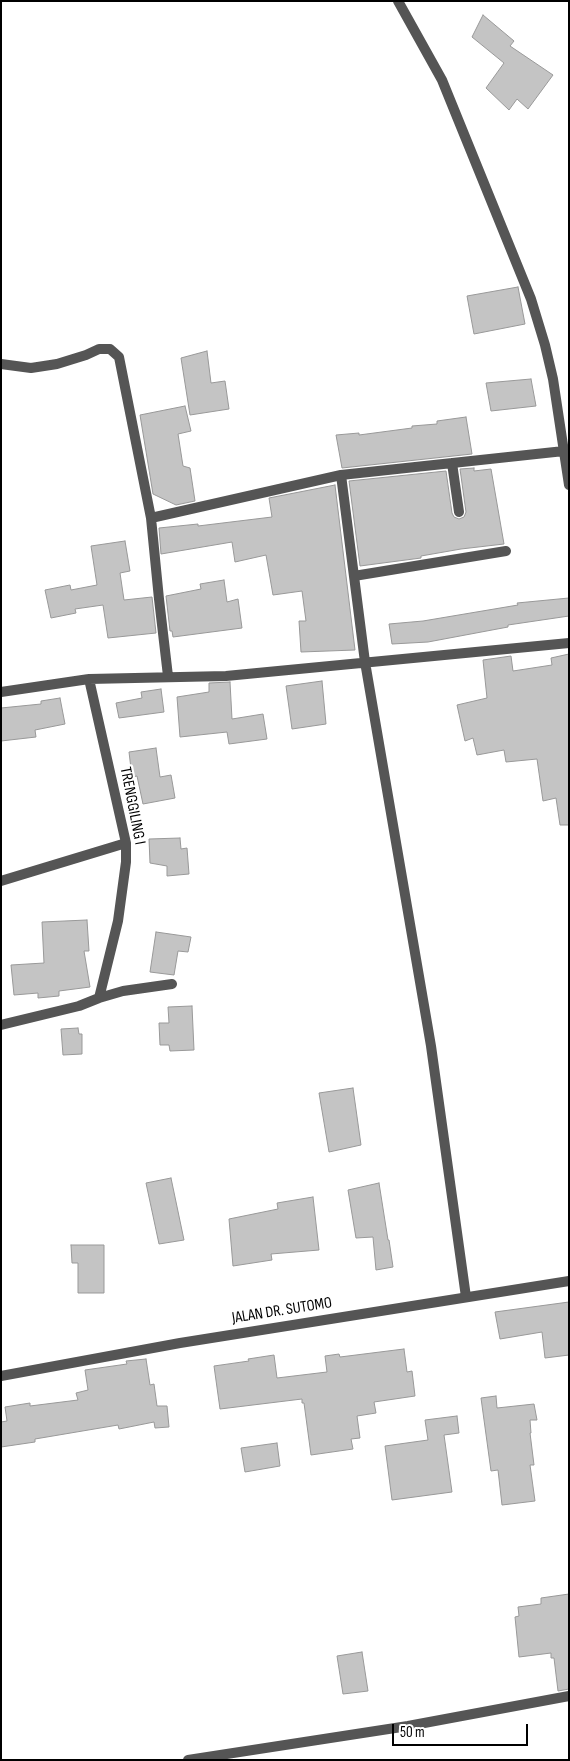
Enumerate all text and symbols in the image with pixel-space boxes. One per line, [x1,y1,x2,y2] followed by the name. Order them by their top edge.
[115,765,149,847] street label: TRENGGILING I
[231,1294,333,1328] street label: JALAN DR. SUTOMO
[395,1714,531,1746] scale bar
[400,1723,425,1742] text: 50 m

